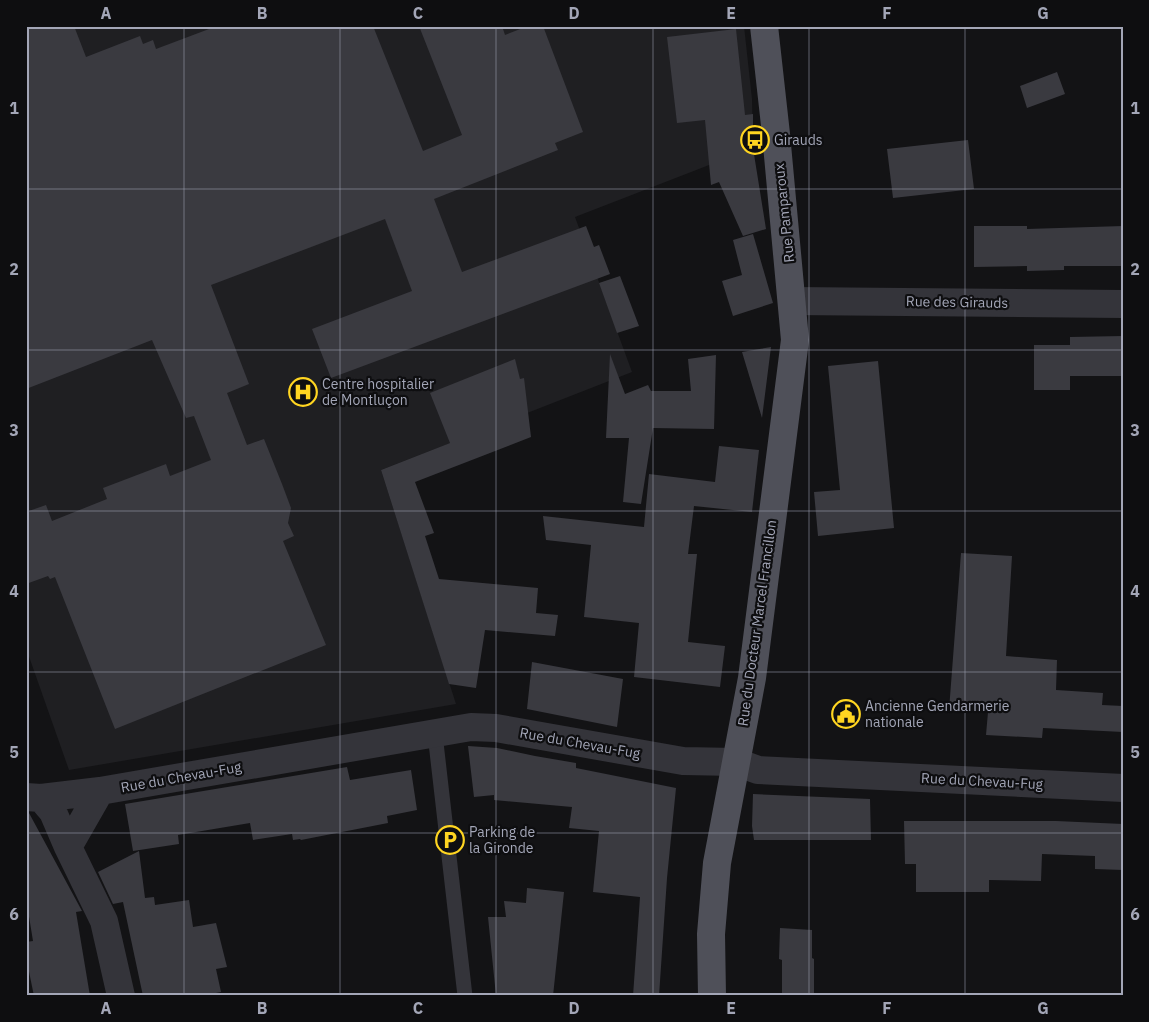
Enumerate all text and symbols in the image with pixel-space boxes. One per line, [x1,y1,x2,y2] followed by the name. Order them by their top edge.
[101,3,112,23] text: A
[257,3,268,23] text: B
[413,3,423,23] text: C
[568,3,580,23] text: D
[726,3,736,23] text: E
[882,3,892,23] text: F
[1037,3,1049,23] text: G
[9,98,19,118] text: 1
[1130,98,1140,118] text: 1
[740,125,770,155] bus stop icon: Girauds
[774,131,823,149] place label: Girauds
[770,163,798,263] street label: Rue Pamparoux
[9,259,19,279] text: 2
[1130,259,1140,279] text: 2
[906,292,1009,312] street label: Rue des Girauds
[322,375,434,409] place label: Centre hospitalier de Montluçon
[288,377,318,407] hospital icon: Centre hospitalier de Montluçon
[9,420,19,440] text: 3
[1130,420,1140,440] text: 3
[734,519,780,727] street label: Rue du Docteur Marcel Francillon
[9,581,19,601] text: 4
[1130,581,1140,601] text: 4
[865,697,1010,731] place label: Ancienne Gendarmerie nationale
[831,699,861,729] public building icon: Ancienne Gendarmerie nationale
[518,724,642,763] street label: Rue du Chevau-Fug
[9,742,19,762] text: 5
[1130,742,1140,762] text: 5
[119,757,243,796] street label: Rue du Chevau-Fug
[921,769,1044,793] street label: Rue du Chevau-Fug
[469,823,536,857] place label: Parking de la Gironde
[435,825,465,855] parking icon: Parking de la Gironde
[9,904,19,924] text: 6
[1130,904,1140,924] text: 6
[101,998,112,1018] text: A
[257,998,268,1018] text: B
[413,998,423,1018] text: C
[568,998,580,1018] text: D
[726,998,736,1018] text: E
[882,998,892,1018] text: F
[1037,998,1049,1018] text: G

